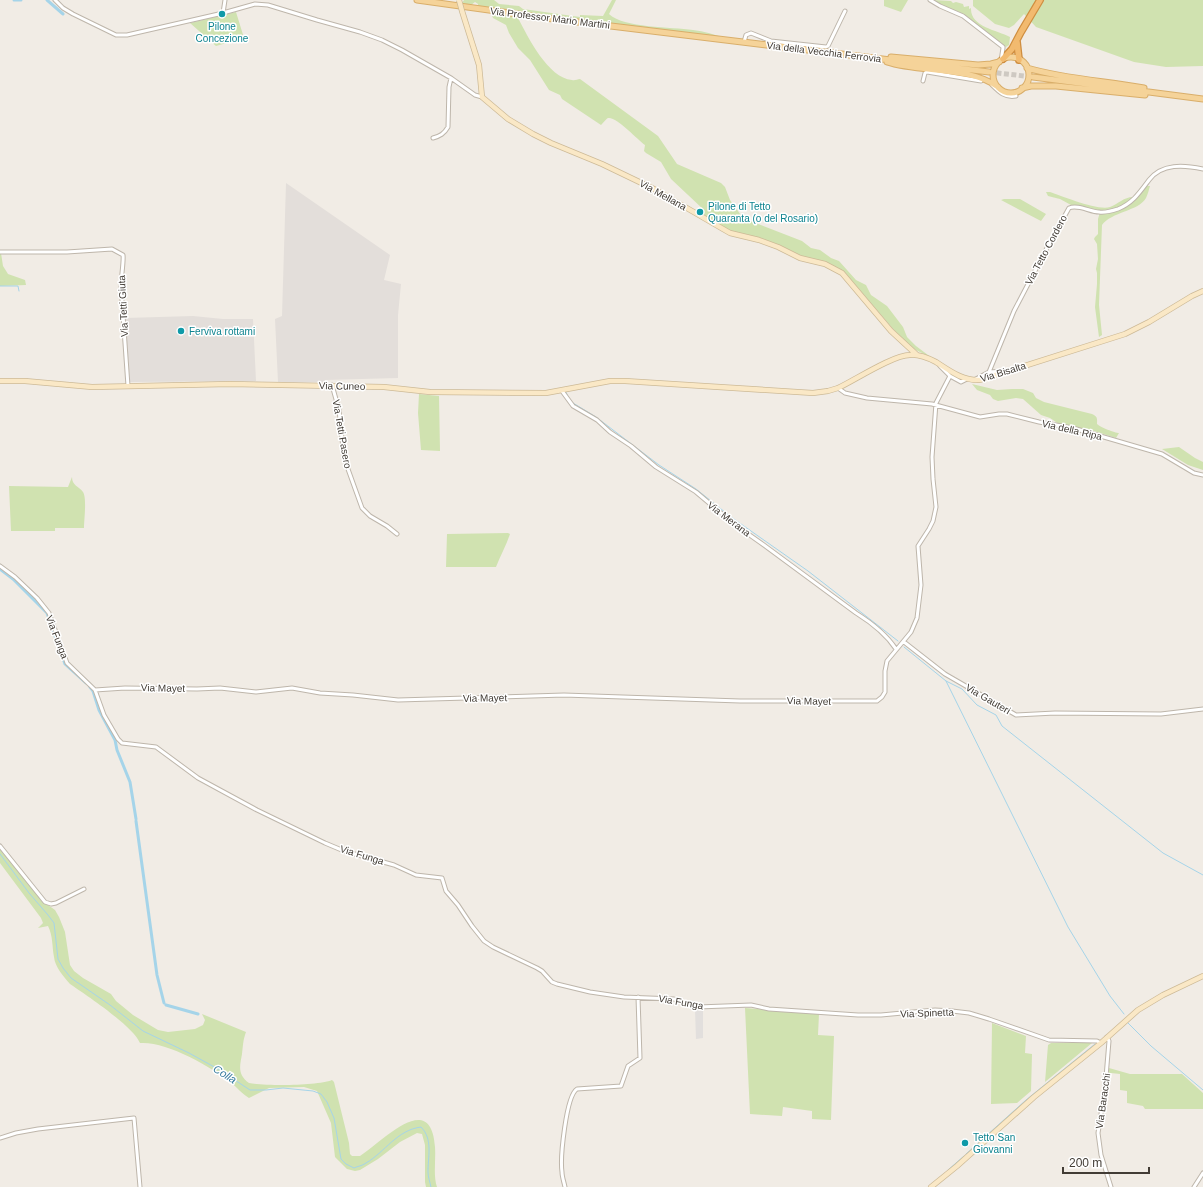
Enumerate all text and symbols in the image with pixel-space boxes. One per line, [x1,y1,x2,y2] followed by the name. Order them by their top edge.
[490,5,610,31] street label: Via Professor Mario Martini
[217,9,227,19] marker: Pilone Concezione
[196,21,249,44] place label: Pilone Concezione
[766,40,882,65] street label: Via della Vecchia Ferrovia
[638,178,689,213] street label: Via Mellana
[708,201,818,224] place label: Pilone di Tetto Quaranta (o del Rosario)
[695,207,705,217] marker: Pilone di Tetto Quaranta (o del Rosario)
[1023,213,1069,287] street label: Via Tetto Cordero
[116,274,130,337] street label: Via Tetti Giuta
[176,326,186,336] marker: Ferviva rottami
[189,326,255,337] place label: Ferviva rottami
[979,360,1028,384] street label: Via Bisalta
[319,380,366,392] street label: Via Cuneo
[331,399,354,470] street label: Via Tetti Pasero
[1041,418,1104,442] street label: Via della Ripa
[705,499,753,539] street label: Via Merana
[44,614,70,661] street label: Via Funga
[141,682,185,694] street label: Via Mayet
[964,682,1012,716] street label: Via Gauteri
[463,692,507,704] street label: Via Mayet
[787,695,831,707] street label: Via Mayet
[339,843,386,867] street label: Via Funga
[658,993,705,1011] street label: Via Funga
[900,1007,954,1019] street label: Via Spinetta
[211,1062,239,1086] water label: Colla
[1094,1073,1112,1129] street label: Via Baracchi
[973,1132,1015,1155] place label: Tetto San Giovanni
[960,1138,970,1148] marker: Tetto San Giovanni
[1063,1149,1149,1175] scale bar
[1069,1156,1102,1170] text: 200 m

